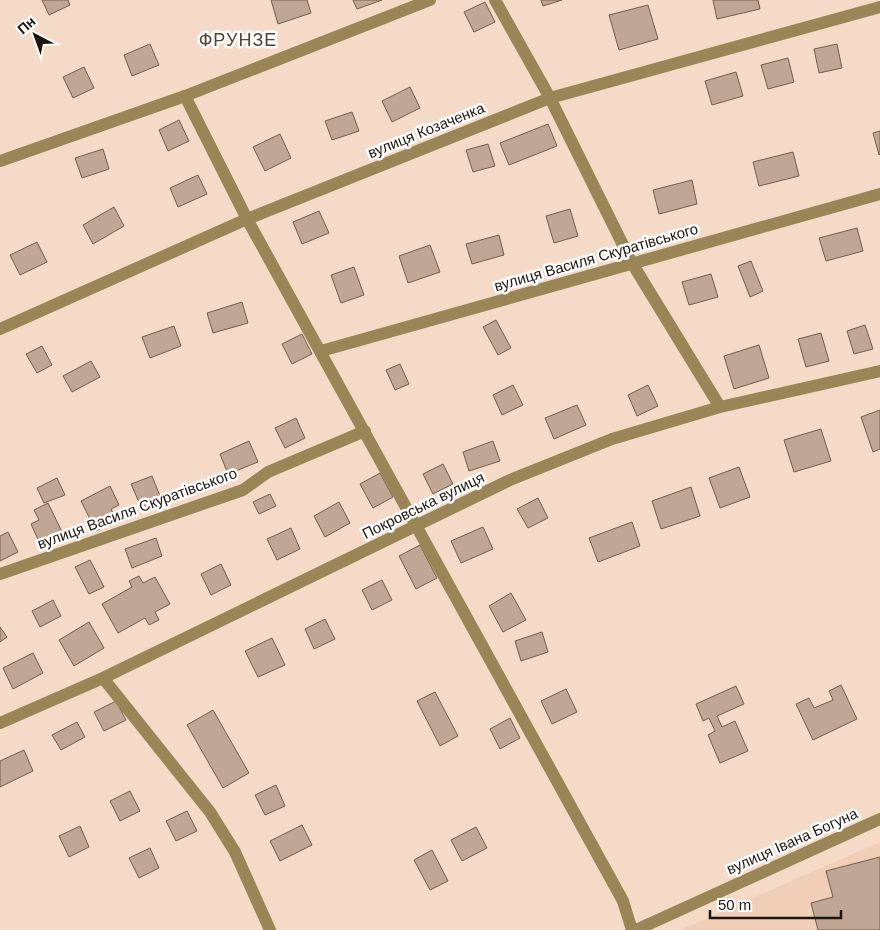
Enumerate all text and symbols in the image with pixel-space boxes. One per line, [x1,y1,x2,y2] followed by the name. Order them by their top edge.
[10,10,60,60] north arrow
[14,13,39,37] text: Пн
[199,30,277,50] district label: ФРУНЗЕ
[365,99,487,161] street label: вулиця Козаченка
[492,220,700,294] street label: вулиця Василя Скуратівського
[35,464,239,552] street label: вулиця Василя Скуратівського
[359,468,487,542] street label: Покровська вулиця
[724,804,861,878] street label: вулиця Івана Богуна
[710,888,841,920] scale bar
[718,896,751,913] text: 50 m

